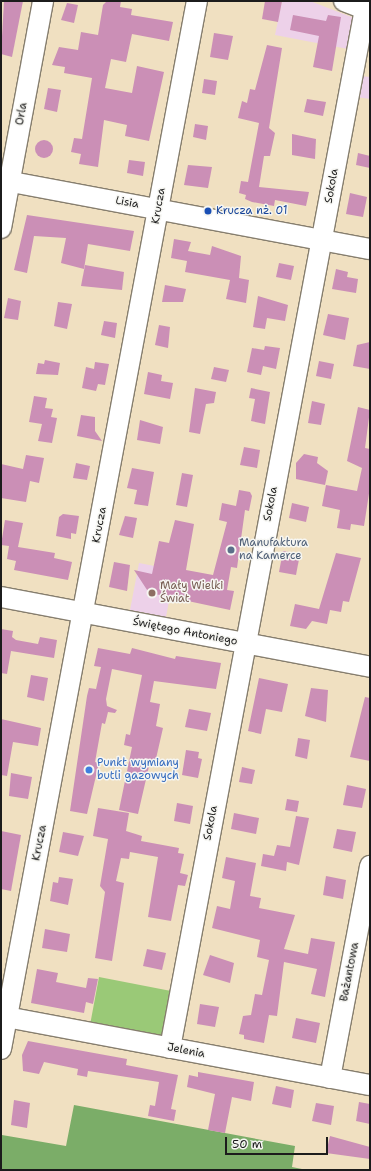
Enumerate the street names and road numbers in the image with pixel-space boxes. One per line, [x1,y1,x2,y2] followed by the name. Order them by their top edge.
[14,102,30,126] street label: Orla
[322,168,342,204] street label: Sokola
[149,187,169,225] street label: Krucza
[114,194,140,212] street label: Lisia
[261,486,281,522] street label: Sokola
[90,506,110,544] street label: Krucza
[131,615,239,649] street label: Świętego Antoniego
[201,805,221,841] street label: Sokola
[30,824,50,862] street label: Krucza
[338,941,362,1003] street label: Bażantowa
[166,1041,206,1061] street label: Jelenia

